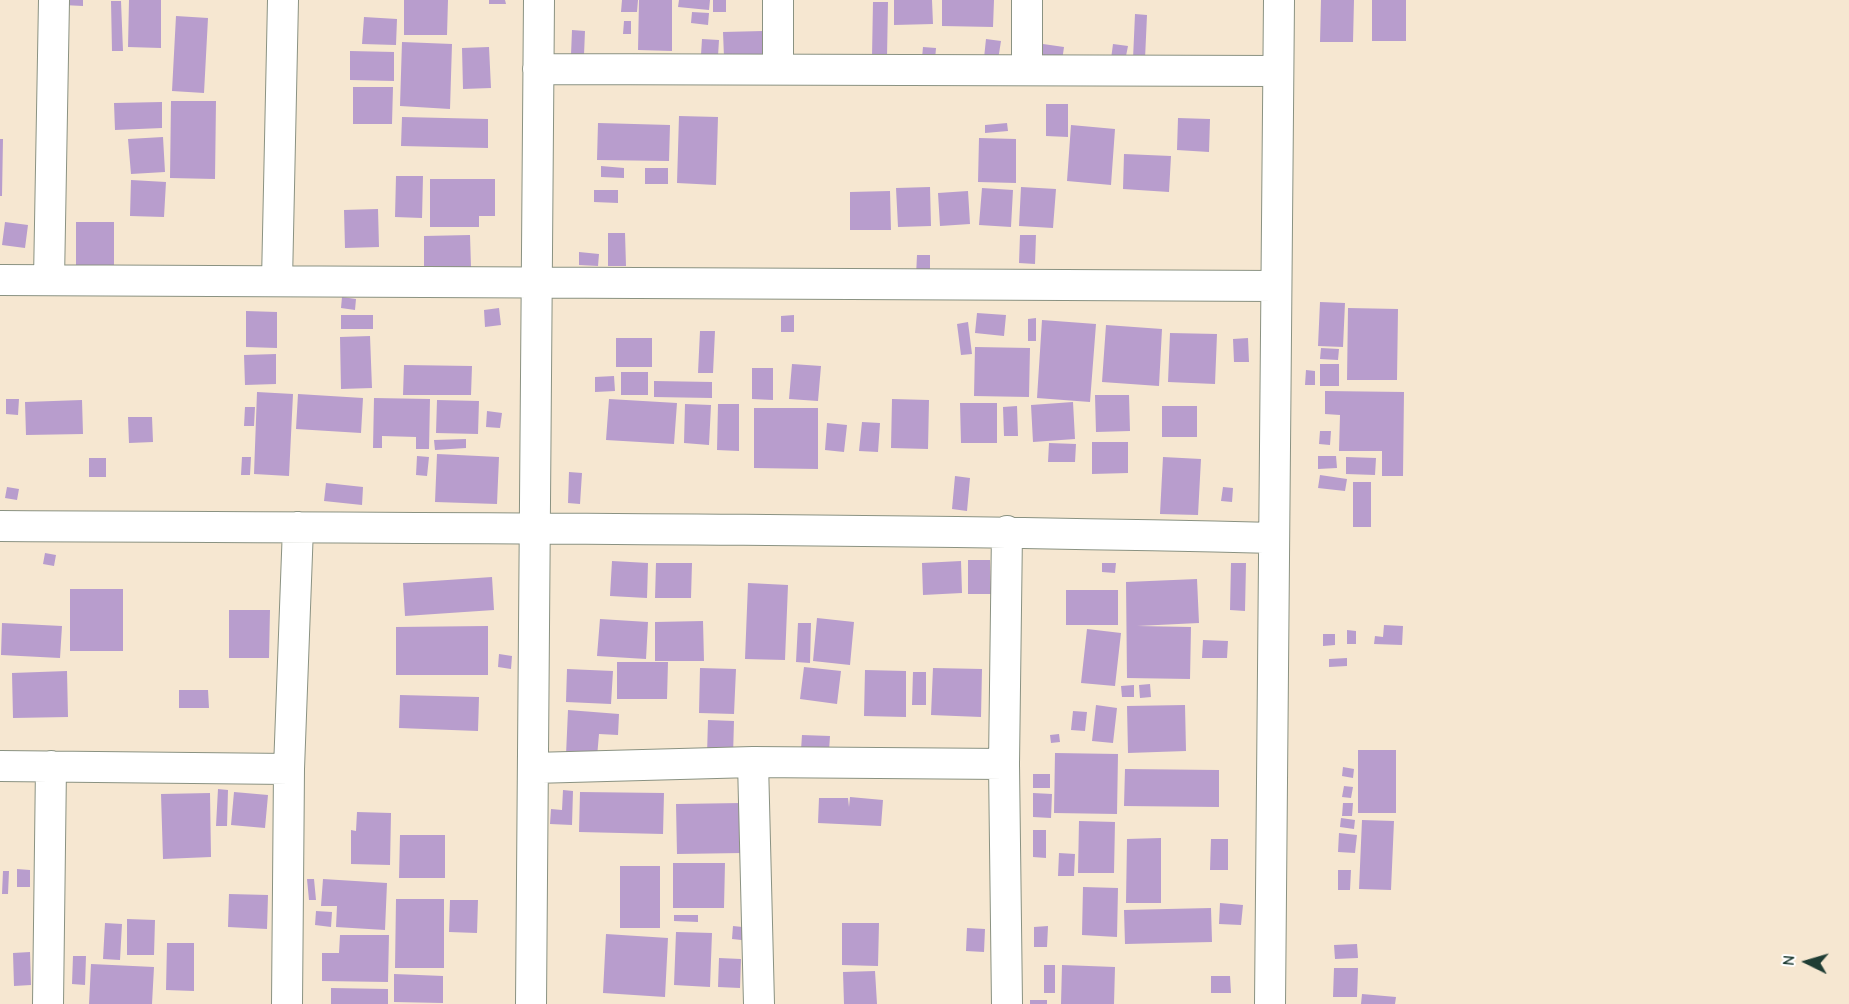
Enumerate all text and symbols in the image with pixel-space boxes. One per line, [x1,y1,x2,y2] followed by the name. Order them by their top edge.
[1777,932,1837,992] north arrow
[1780,954,1798,966] text: N

